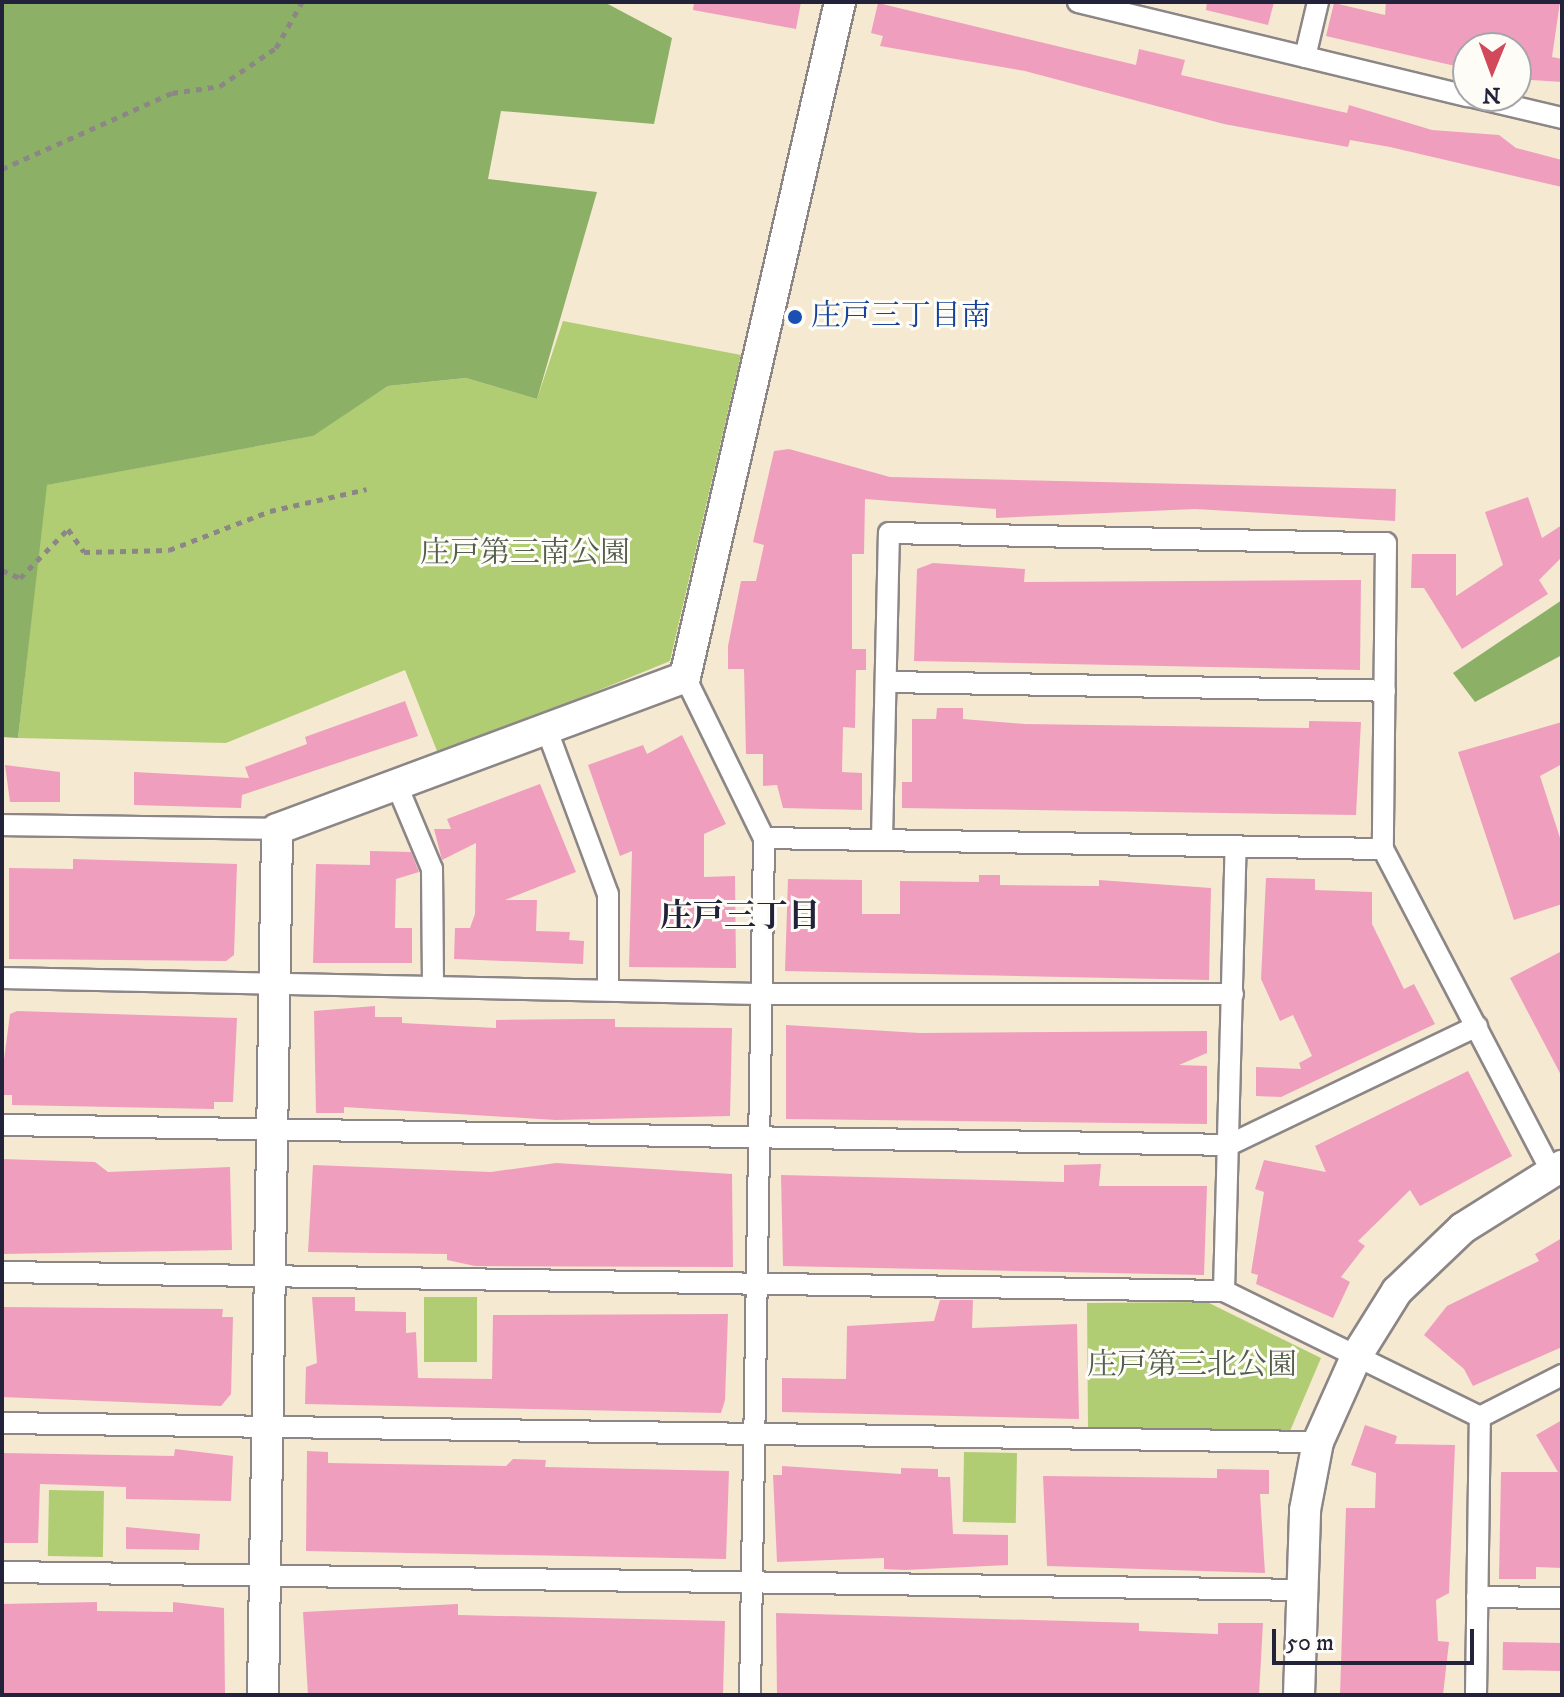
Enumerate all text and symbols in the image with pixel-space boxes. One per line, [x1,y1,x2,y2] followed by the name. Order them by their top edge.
[1452,32,1532,112] north arrow
[1482,81,1501,108] text: N
[811,299,991,335] place label: 庄戸三丁目南
[786,308,804,326] marker: 庄戸三丁目南
[420,536,630,572] park label: 庄戸第三南公園
[660,898,820,936] district label: 庄戸三丁目
[1087,1348,1297,1384] park label: 庄戸第三北公園
[1276,1613,1478,1663] scale bar
[1286,1628,1334,1658] text: 50 m

